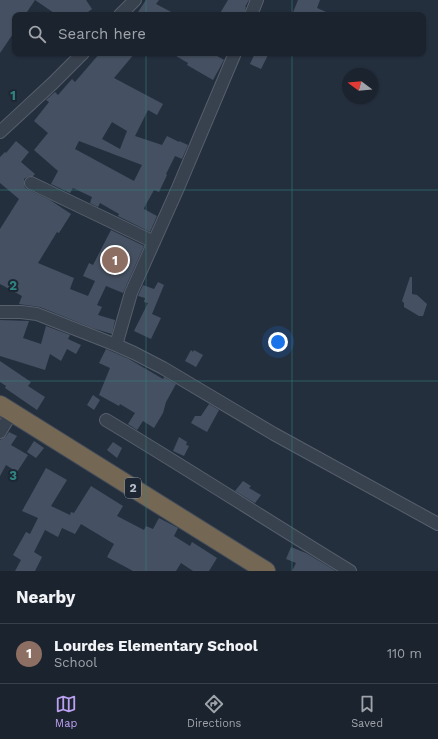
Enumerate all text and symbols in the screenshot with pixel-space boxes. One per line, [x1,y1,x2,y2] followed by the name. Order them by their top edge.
[12,12,426,56] search box
[26,23,48,45] icon: search
[58,25,146,43] text: Search here
[342,68,378,104] north arrow
[10,88,16,103] text: 1
[102,245,128,275] pin: 1
[9,278,17,293] text: 2
[268,332,288,352] your location
[9,468,17,483] text: 3
[125,478,141,498] road number: 2
[16,587,75,607] text: Nearby
[54,637,258,655] text: Lourdes Elementary School
[26,646,32,661] text: 1
[387,646,422,661] text: 110 m
[54,655,97,670] text: School
[55,693,77,730] tab: Map
[187,693,241,730] tab: Directions
[351,693,383,730] tab: Saved

